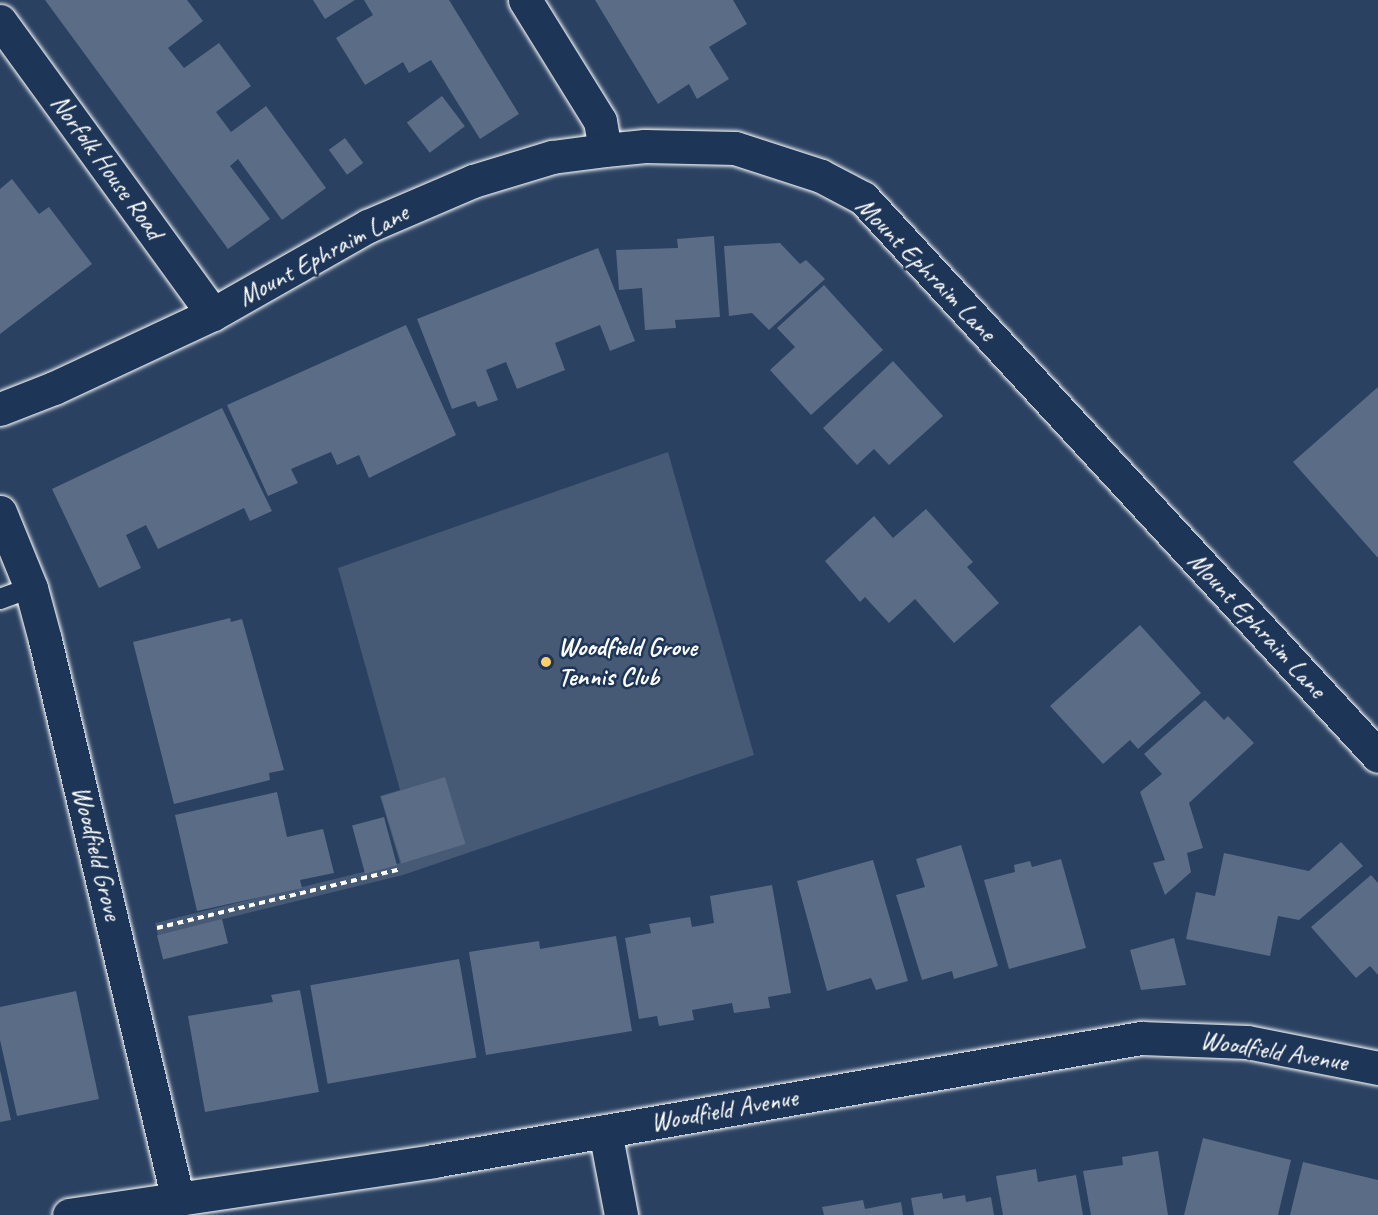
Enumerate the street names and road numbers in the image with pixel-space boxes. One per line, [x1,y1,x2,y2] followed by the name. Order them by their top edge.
[44,88,170,246] street label: Norfolk House Road
[849,190,1003,348] street label: Mount Ephraim Lane
[232,197,414,313] street label: Mount Ephraim Lane
[1181,545,1333,705] street label: Mount Ephraim Lane
[65,783,129,923] street label: Woodfield Grove
[1198,1024,1350,1078] street label: Woodfield Avenue
[648,1082,800,1138] street label: Woodfield Avenue

